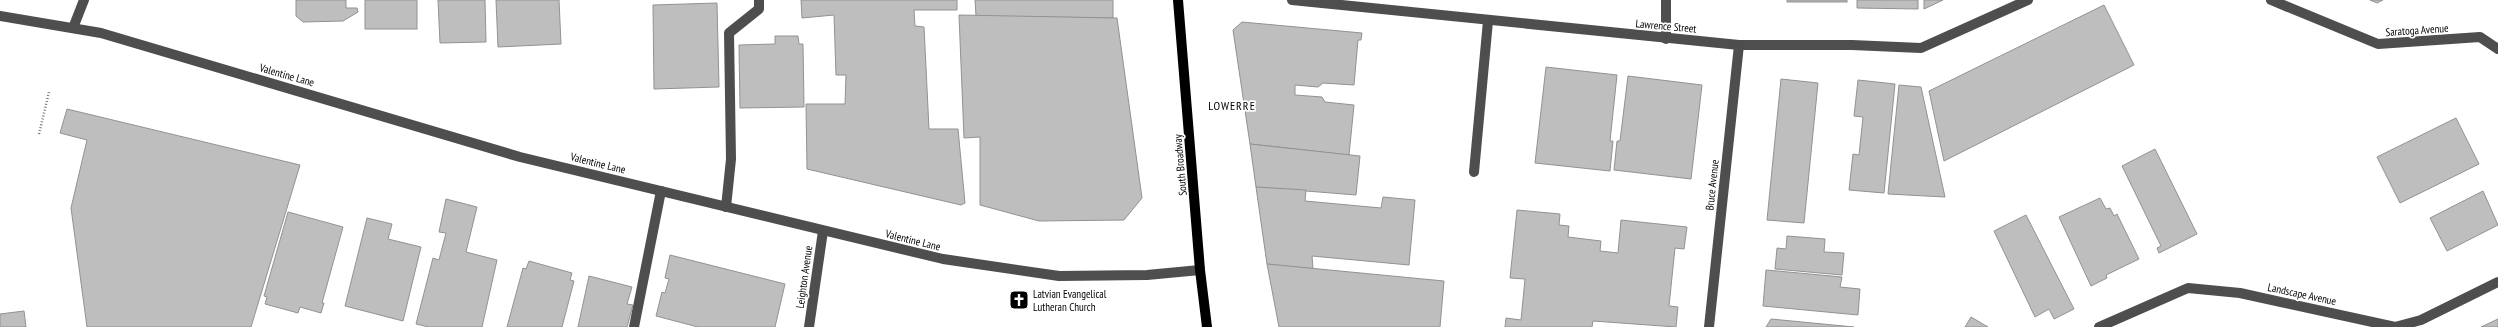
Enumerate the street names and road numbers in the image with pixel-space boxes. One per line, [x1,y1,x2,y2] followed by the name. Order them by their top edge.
[1635,16,1697,36] street label: Lawrence Street
[2385,21,2449,39] street label: Saratoga Avenue
[257,60,316,90] street label: Valentine Lane
[1170,133,1190,196] street label: South Broadway
[568,149,627,177] street label: Valentine Lane
[1702,158,1722,211] street label: Bruce Avenue
[883,226,942,254] street label: Valentine Lane
[793,244,815,309] street label: Leighton Avenue
[2266,280,2338,308] street label: Landscape Avenue

